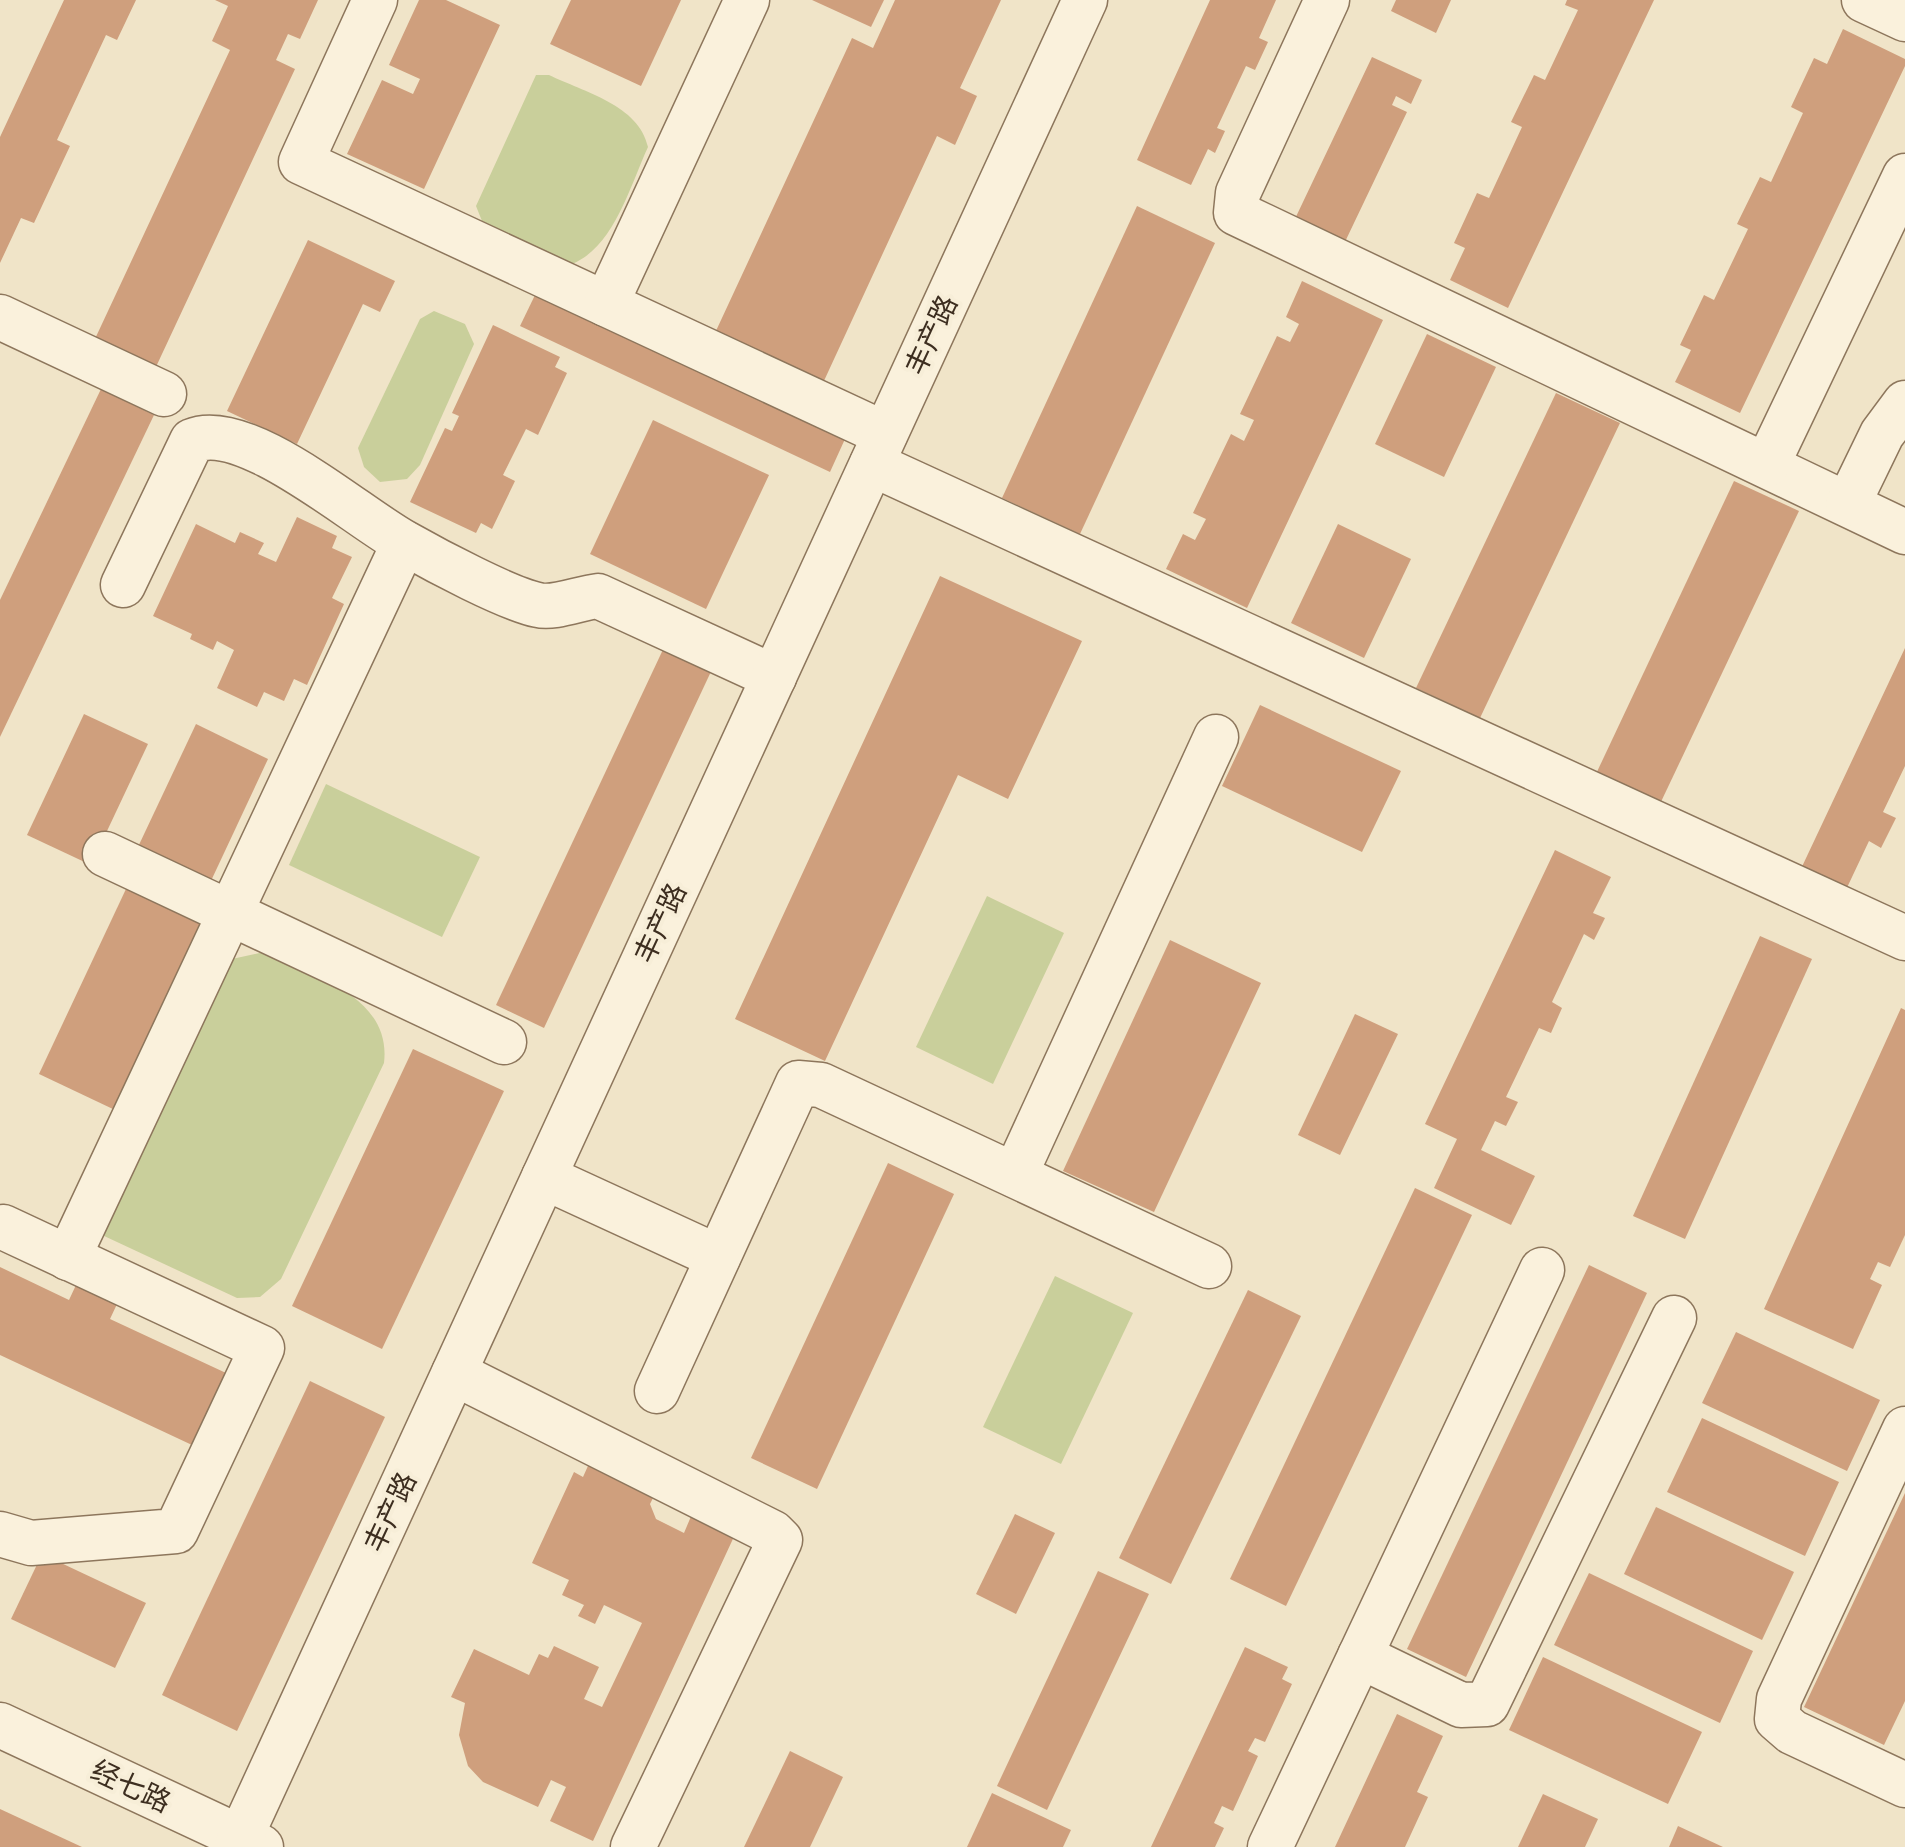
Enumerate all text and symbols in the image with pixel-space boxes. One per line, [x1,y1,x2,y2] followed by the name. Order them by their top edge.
[900,291,963,380] street label: 丰产路
[629,879,692,968] street label: 丰产路
[359,1468,422,1557] street label: 丰产路
[86,1755,175,1818] street label: 经七路

